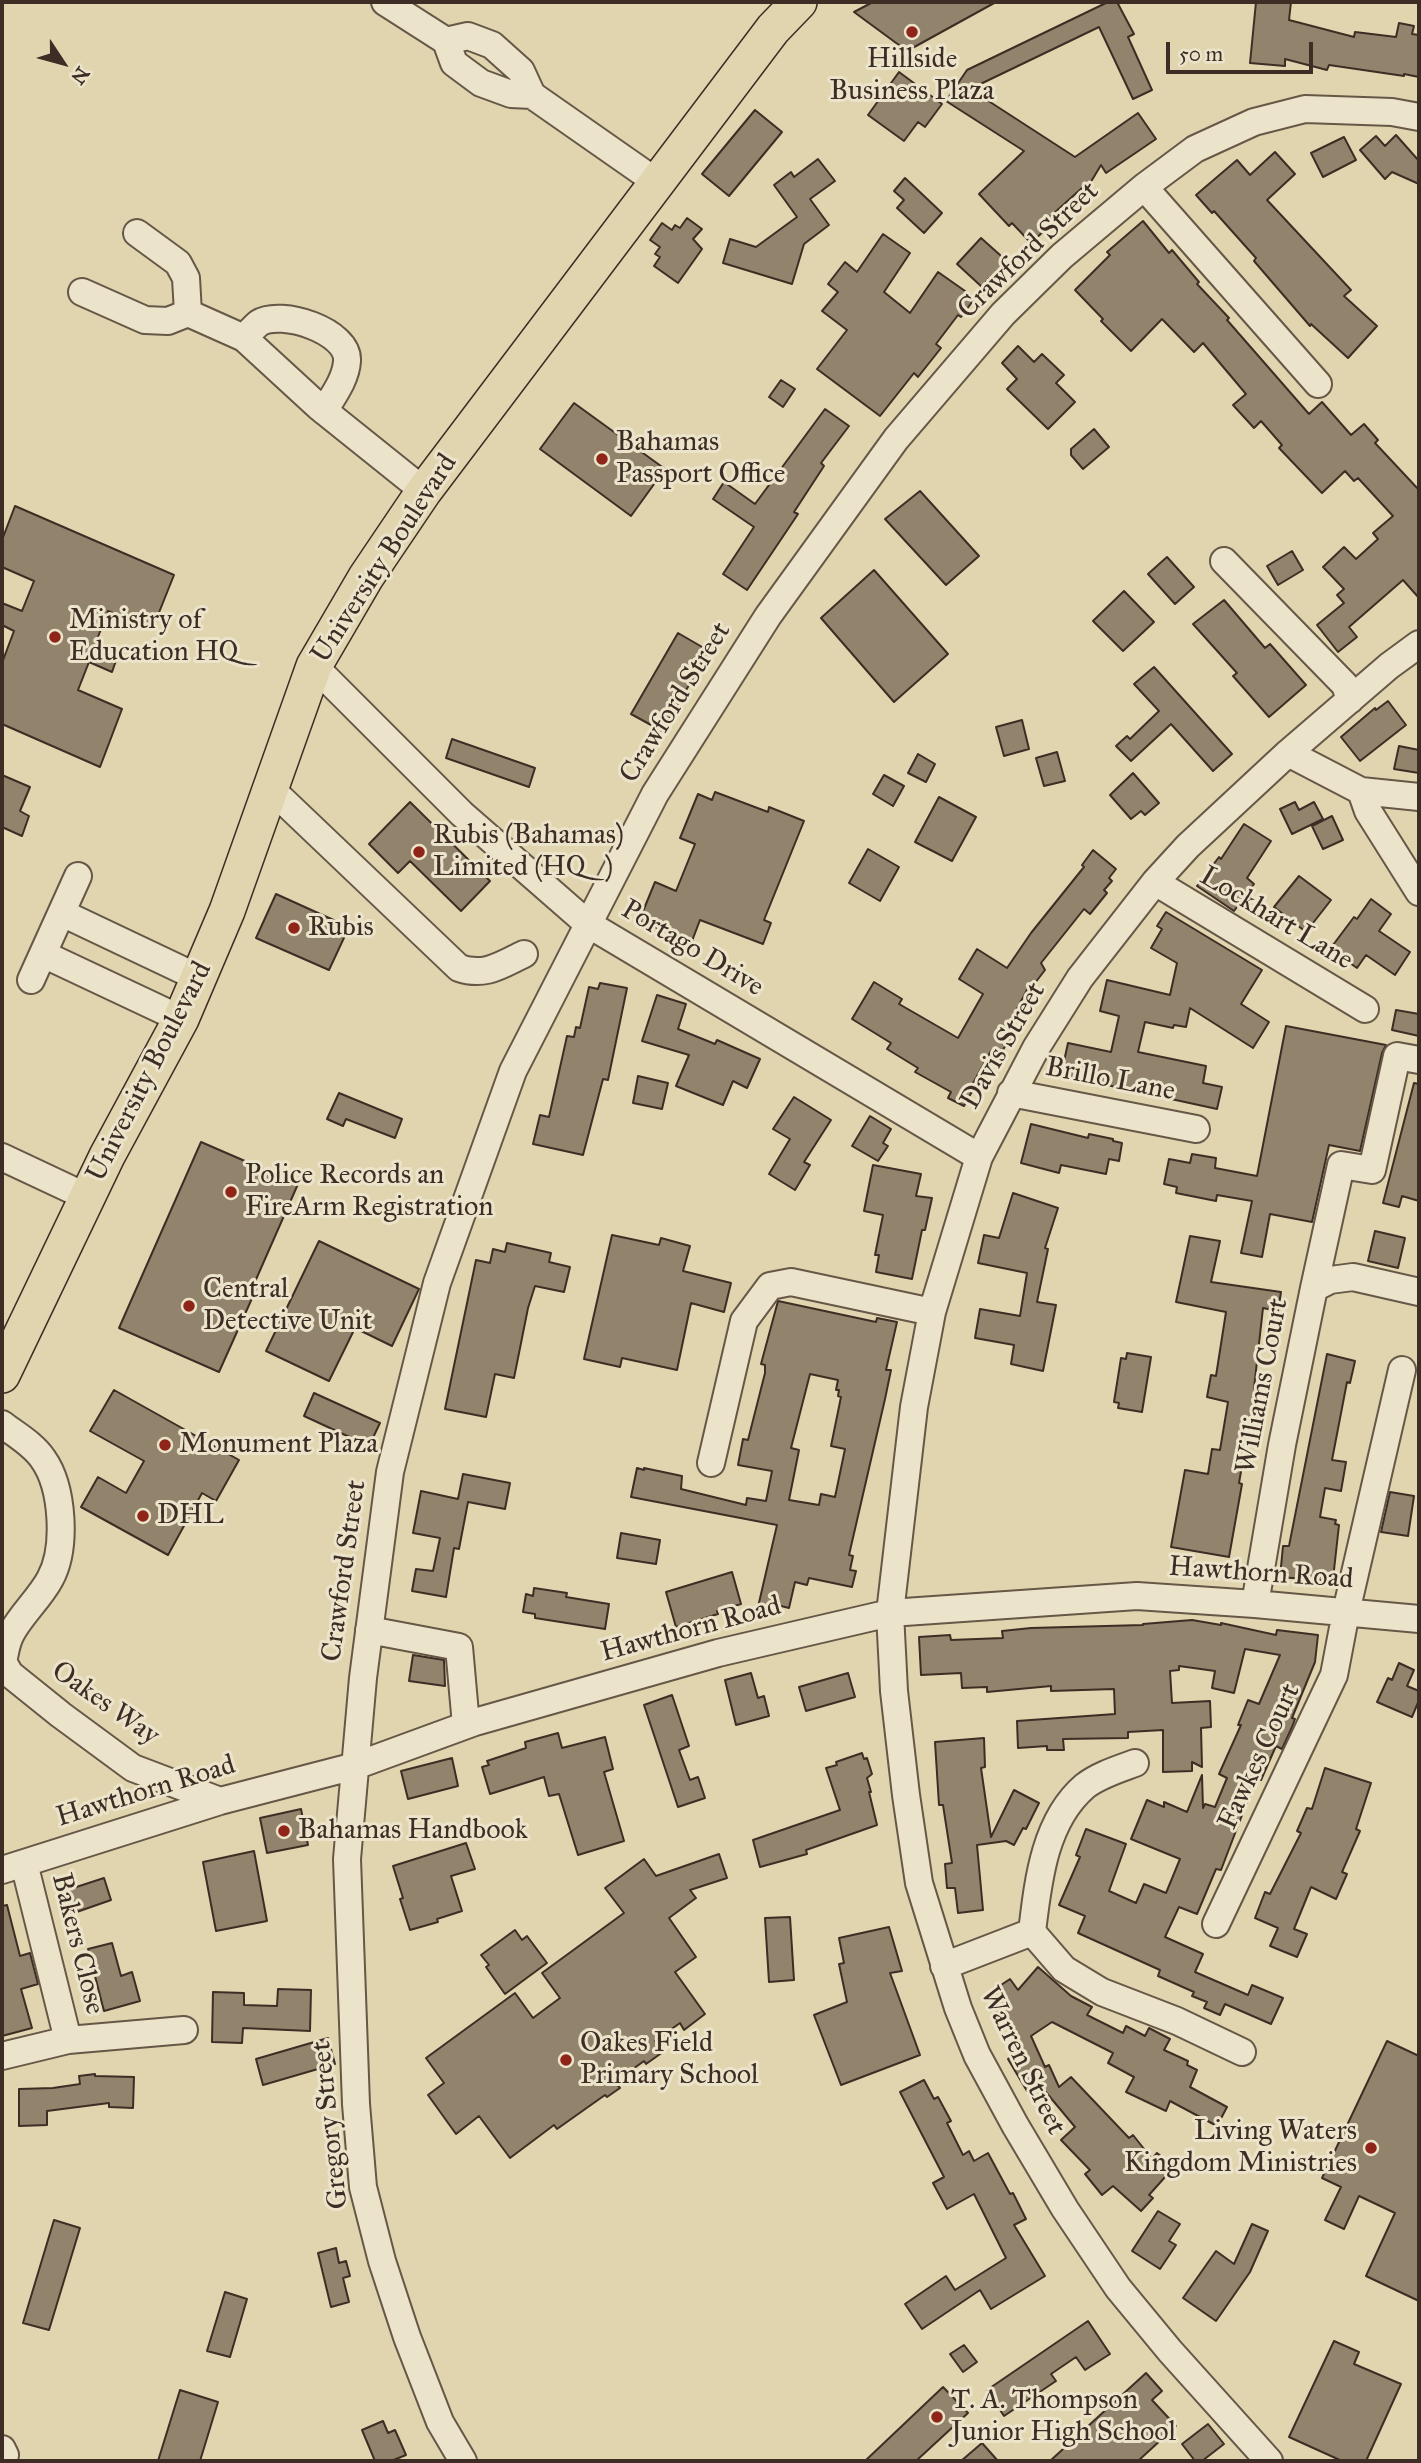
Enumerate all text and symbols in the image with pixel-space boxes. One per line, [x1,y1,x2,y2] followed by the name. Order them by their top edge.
[904,24,920,40] marker: Hillside Business Plaza
[28,28,98,98] north arrow
[1169,28,1316,72] scale bar
[1179,41,1223,67] text: 50 m
[830,43,994,109] place label: Hillside Business Plaza
[66,62,94,89] text: N
[951,175,1107,327] street label: Crawford Street
[616,426,785,492] place label: Bahamas Passport Office
[305,448,465,670] street label: University Boulevard
[594,451,610,467] marker: Bahamas Passport Office
[69,604,238,670] place label: Ministry of Education HQ
[613,616,739,790] street label: Crawford Street
[47,629,63,645] marker: Ministry of Education HQ
[433,819,624,885] place label: Rubis (Bahamas) Limited (HQ)
[411,844,427,860] marker: Rubis (Bahamas) Limited (HQ)
[1193,860,1359,978] street label: Lockhart Lane
[615,893,769,1005] street label: Portago Drive
[308,911,374,945] place label: Rubis
[286,920,302,936] marker: Rubis
[80,956,220,1188] street label: University Boulevard
[954,977,1054,1115] street label: Davis Street
[1042,1051,1178,1109] street label: Brillo Lane
[245,1159,493,1225] place label: Police Records an FireArm Registration
[223,1184,239,1200] marker: Police Records an FireArm Registration
[203,1273,372,1339] place label: Central Detective Unit
[1230,1296,1296,1476] street label: Williams Court
[181,1298,197,1314] marker: Central Detective Unit
[179,1428,378,1462] place label: Monument Plaza
[157,1437,173,1453] marker: Monument Plaza
[316,1478,374,1664] street label: Crawford Street
[157,1499,224,1533] place label: DHL
[135,1508,151,1524] marker: DHL
[1167,1551,1355,1597] street label: Hawthorn Road
[597,1590,785,1670] street label: Hawthorn Road
[45,1655,165,1753] street label: Oakes Way
[1212,1679,1308,1835] street label: Fawkes Court
[53,1749,239,1835] street label: Hawthorn Road
[298,1814,528,1848] place label: Bahamas Handbook
[276,1823,292,1839] marker: Bahamas Handbook
[43,1870,111,2018] street label: Bakers Close
[972,1982,1072,2140] street label: Warren Street
[580,2027,759,2093] place label: Oakes Field Primary School
[305,2039,357,2211] street label: Gregory Street
[558,2052,574,2068] marker: Oakes Field Primary School
[1124,2115,1357,2181] place label: Living Waters Kingdom Ministries
[1363,2140,1379,2156] marker: Living Waters Kingdom Ministries
[951,2384,1176,2450] place label: T. A. Thompson Junior High School
[929,2409,945,2425] marker: T. A. Thompson Junior High School

